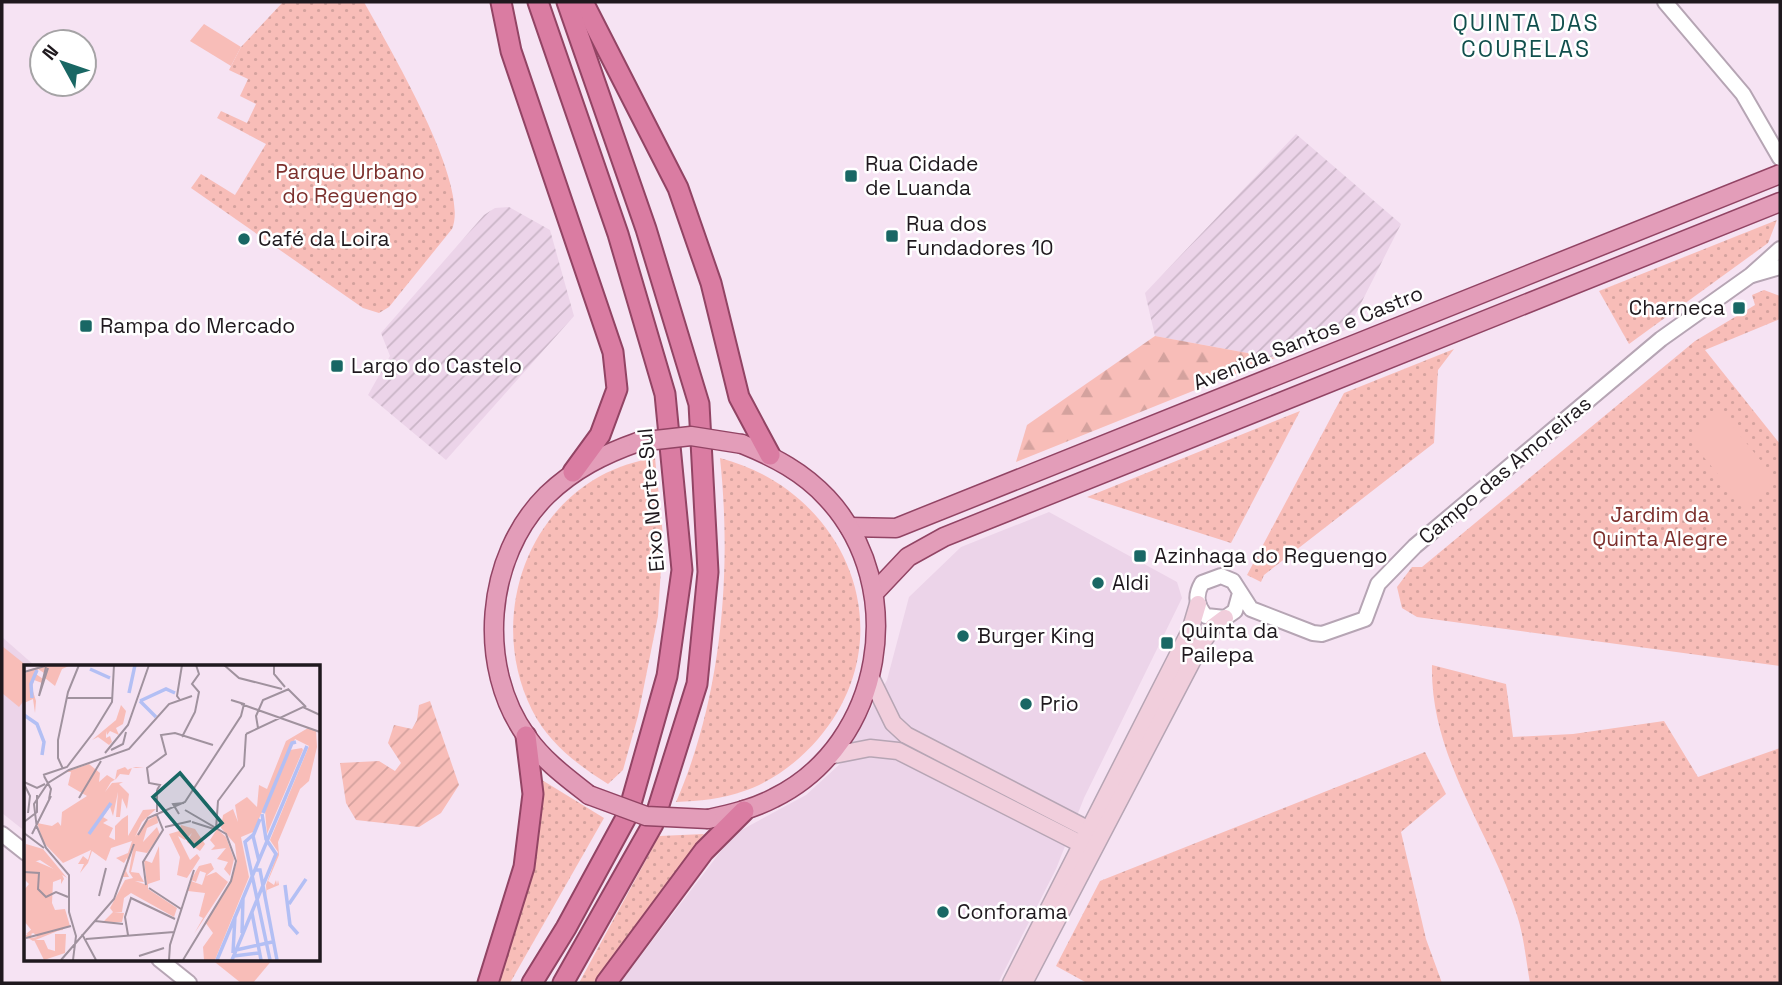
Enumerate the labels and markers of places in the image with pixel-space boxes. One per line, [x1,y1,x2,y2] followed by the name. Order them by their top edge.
[865,150,978,201] place label: Rua Cidade de Luanda
[843,168,859,184] marker: Rua Cidade de Luanda
[906,210,1054,261] place label: Rua dos Fundadores 10
[258,225,390,252] place label: Café da Loira
[884,228,900,244] marker: Rua dos Fundadores 10
[236,231,252,247] marker: Café da Loira
[1629,294,1725,321] place label: Charneca
[1731,300,1747,316] marker: Charneca
[100,312,295,339] place label: Rampa do Mercado
[78,318,94,334] marker: Rampa do Mercado
[351,352,522,379] place label: Largo do Castelo
[329,358,345,374] marker: Largo do Castelo
[1154,542,1388,569] place label: Azinhaga do Reguengo
[1132,548,1148,564] marker: Azinhaga do Reguengo
[1112,569,1149,596] place label: Aldi
[1090,575,1106,591] marker: Aldi
[1181,617,1278,668] place label: Quinta da Pailepa
[977,622,1095,649] place label: Burger King
[955,628,971,644] marker: Burger King
[1159,635,1175,651] marker: Quinta da Pailepa
[1040,690,1079,717] place label: Prio
[1018,696,1034,712] marker: Prio
[957,898,1068,925] place label: Conforama
[935,904,951,920] marker: Conforama

